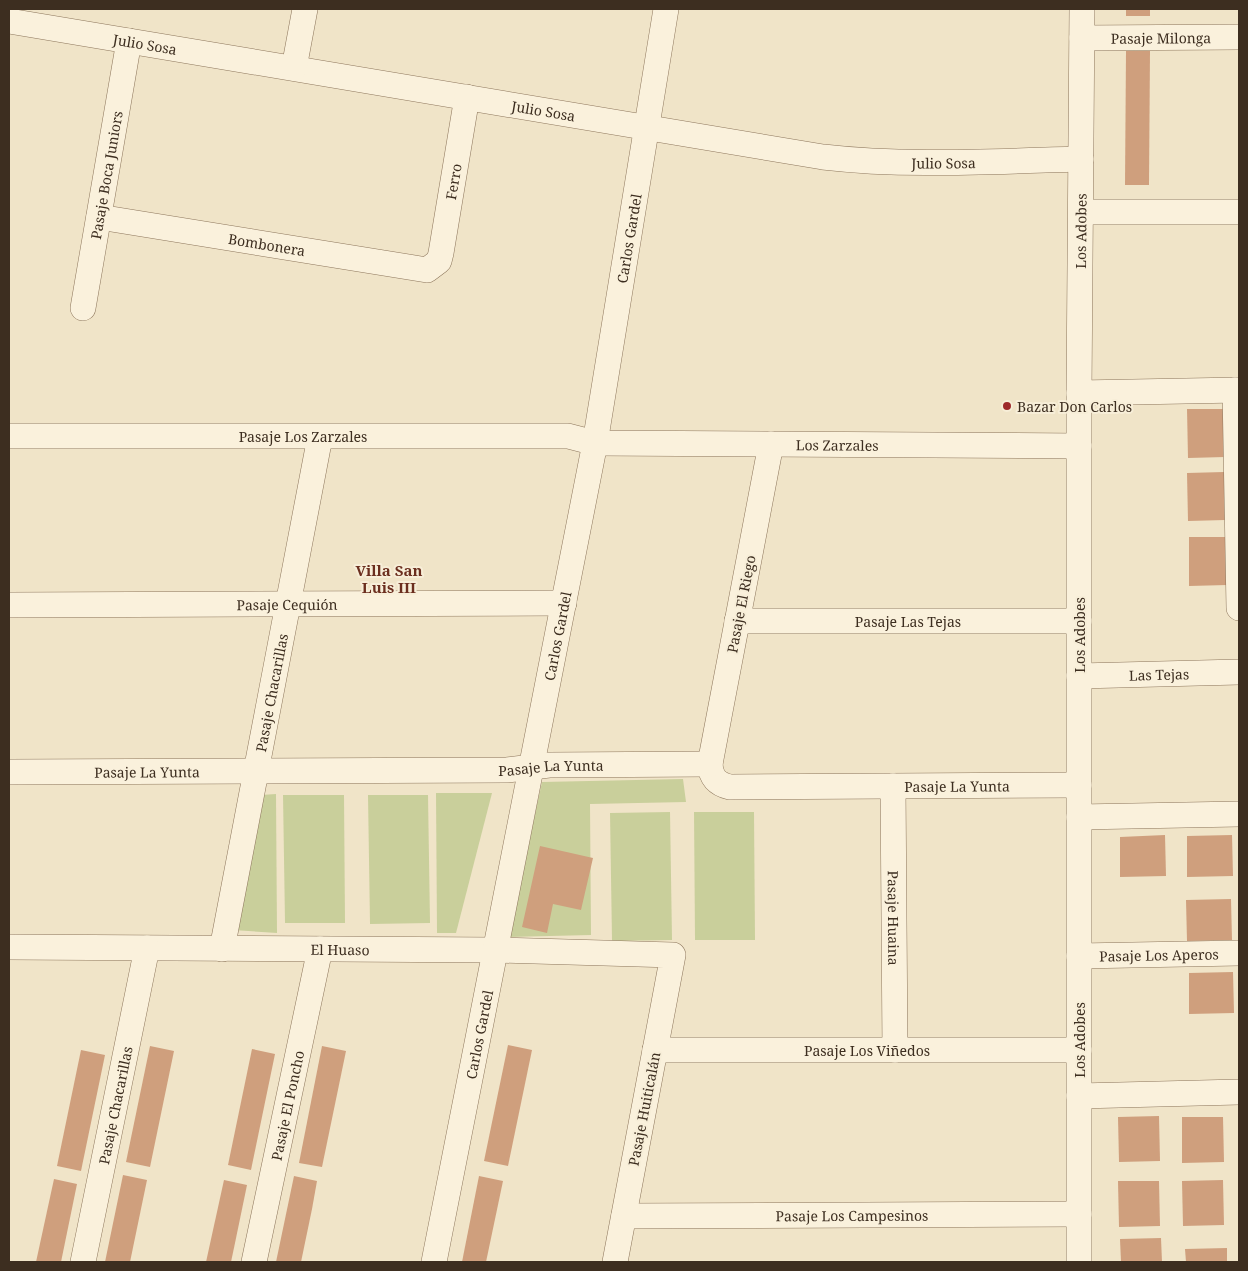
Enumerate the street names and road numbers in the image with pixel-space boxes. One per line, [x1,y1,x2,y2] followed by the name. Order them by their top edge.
[1111,28,1211,47] street label: Pasaje Milonga
[111,29,179,58] street label: Julio Sosa
[509,95,577,125] street label: Julio Sosa
[86,109,126,241] street label: Pasaje Boca Juniors
[910,153,976,172] street label: Julio Sosa
[441,162,465,201] street label: Ferro
[612,192,645,285] street label: Carlos Gardel
[1070,193,1090,269] street label: Los Adobes
[227,229,307,260] street label: Bombonera
[239,427,367,446] street label: Pasaje Los Zarzales
[796,435,879,454] street label: Los Zarzales
[722,553,760,655] street label: Pasaje El Riego
[539,589,575,682] street label: Carlos Gardel
[236,594,338,614] street label: Pasaje Cequión
[1070,597,1089,673] street label: Los Adobes
[855,612,961,631] street label: Pasaje Las Tejas
[250,632,292,753] street label: Pasaje Chacarillas
[1129,664,1189,684] street label: Las Tejas
[498,755,604,780] street label: Pasaje La Yunta
[94,762,200,781] street label: Pasaje La Yunta
[904,776,1010,796] street label: Pasaje La Yunta
[884,870,904,966] street label: Pasaje Huaina
[310,939,370,959] street label: El Huaso
[1099,944,1219,965] street label: Pasaje Los Aperos
[461,988,497,1081] street label: Carlos Gardel
[1070,1002,1089,1078] street label: Los Adobes
[804,1041,930,1060] street label: Pasaje Los Viñedos
[94,1044,136,1166] street label: Pasaje Chacarillas
[266,1049,308,1162] street label: Pasaje El Poncho
[624,1050,664,1168] street label: Pasaje Huiticalán
[776,1205,928,1225] street label: Pasaje Los Campesinos

